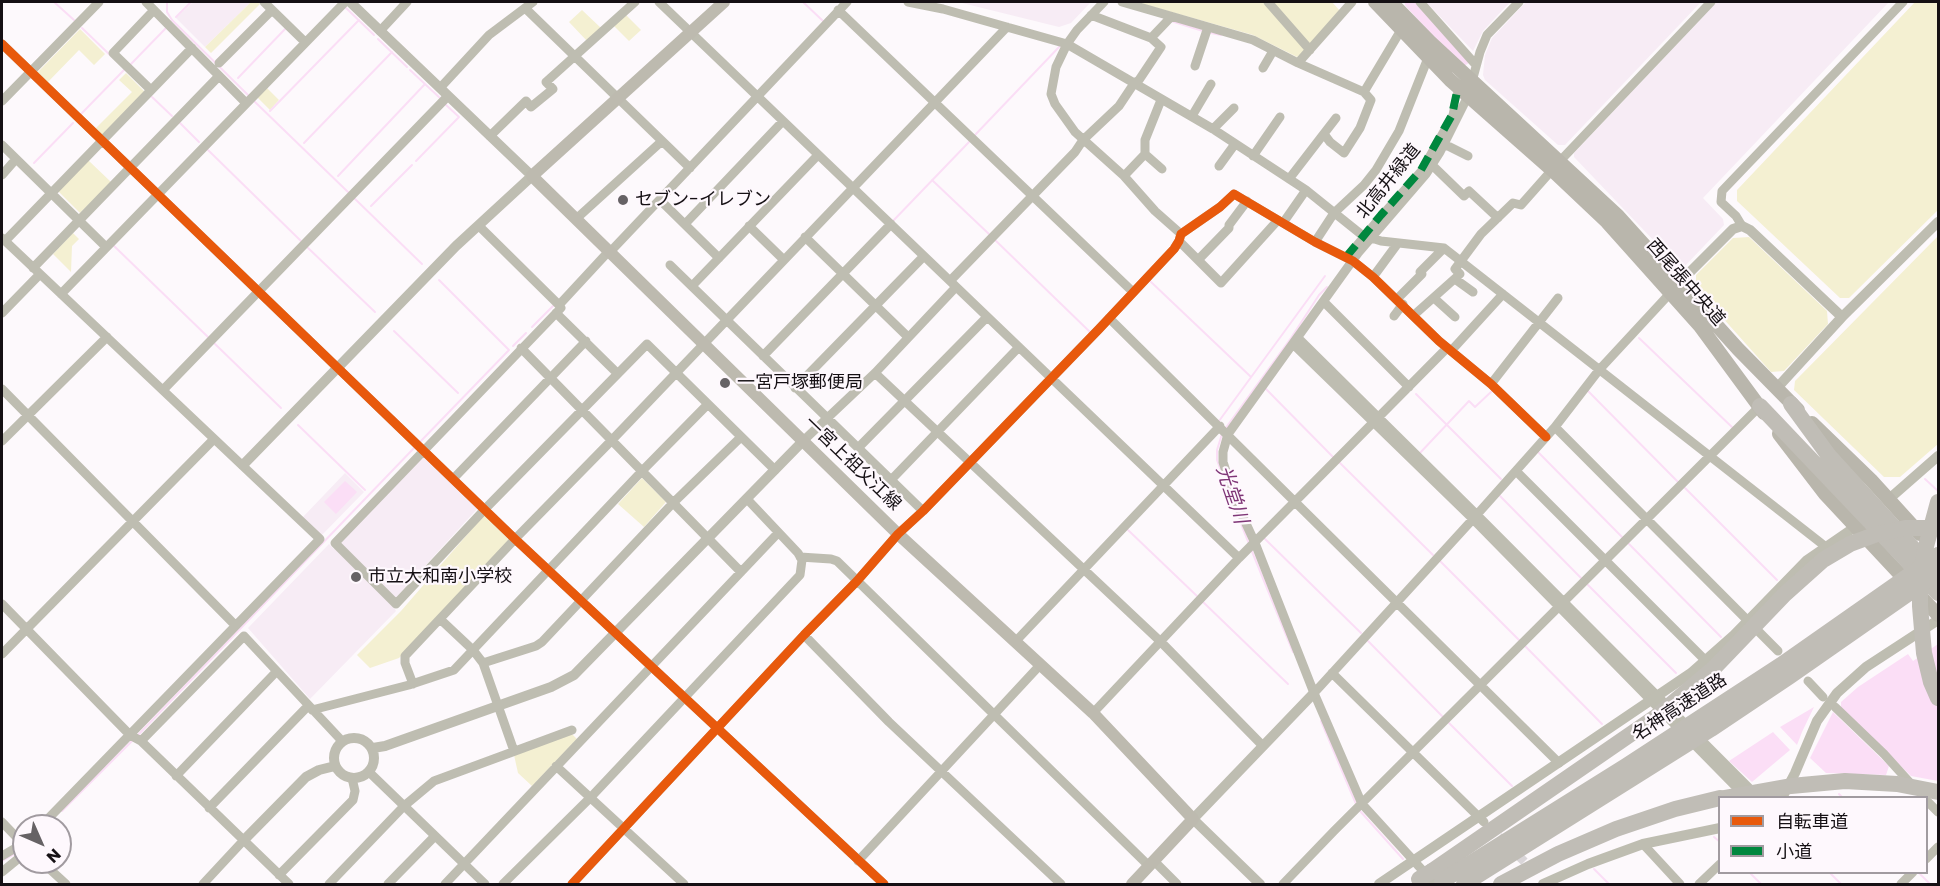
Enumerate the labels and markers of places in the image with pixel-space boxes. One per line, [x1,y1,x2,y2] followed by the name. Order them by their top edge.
[635,189,771,211] place label: セブン-イレブン
[616,193,630,207] marker: セブン-イレブン
[737,372,863,394] place label: 一宮戸塚郵便局
[718,376,732,390] marker: 一宮戸塚郵便局
[368,566,512,588] place label: 市立大和南小学校
[349,570,363,584] marker: 市立大和南小学校

